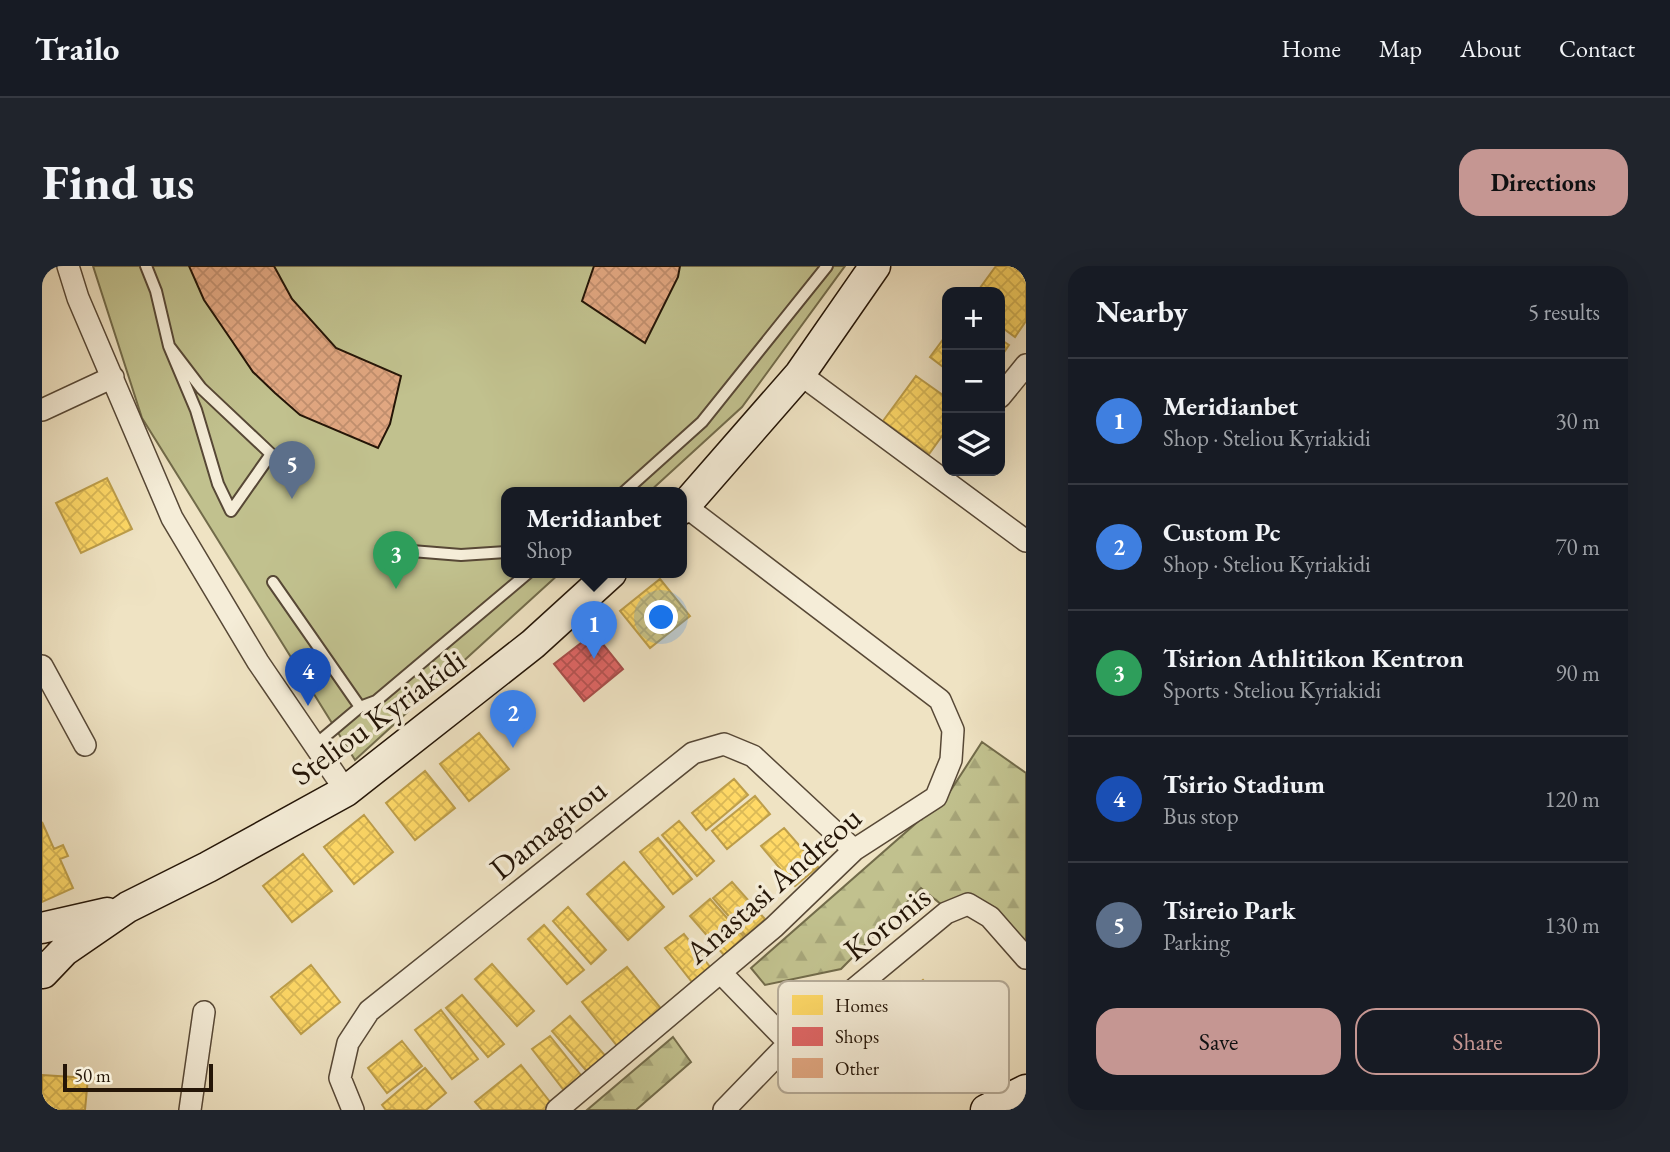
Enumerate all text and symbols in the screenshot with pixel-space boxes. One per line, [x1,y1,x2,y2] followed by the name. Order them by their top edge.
[35,27,119,70] text: Trailo
[1281,33,1341,64] text: Home
[1379,33,1422,64] text: Map
[1460,33,1521,64] text: About
[1559,33,1635,64] text: Contact
[1459,149,1628,216] button: Directions
[42,150,194,214] text: Find us
[942,287,1005,476] map controls
[942,287,1005,350] button: +
[1096,292,1188,331] text: Nearby
[1528,297,1600,327] text: 5 results
[942,350,1005,413] button: −
[1163,389,1298,423] text: Meridianbet
[1113,406,1125,436] text: 1
[1555,406,1600,436] text: 30 m
[942,413,1005,476] button: layers
[1163,423,1371,453] text: Shop · Steliou Kyriakidi
[269,441,315,499] pin: 5
[501,487,687,578] popup
[526,501,662,535] text: Meridianbet
[1163,515,1280,549] text: Custom Pc
[373,531,419,589] pin: 3
[1113,532,1125,562] text: 2
[1555,532,1600,562] text: 70 m
[526,535,572,565] text: Shop
[1163,549,1371,579] text: Shop · Steliou Kyriakidi
[644,600,678,634] your location
[571,601,617,659] pin: 1
[282,639,474,795] street label: Steliou Kyriakidi
[1163,641,1464,675] text: Tsirion Athlitikon Kentron
[285,648,331,706] pin: 4
[1113,658,1125,688] text: 3
[1555,658,1600,688] text: 90 m
[1163,675,1381,705] text: Sports · Steliou Kyriakidi
[490,690,536,748] pin: 2
[1163,767,1325,801] text: Tsirio Stadium
[481,769,615,889] street label: Damagitou
[1113,784,1125,814] text: 4
[1544,784,1600,814] text: 120 m
[675,797,870,974] street label: Anastasi Andreou
[1163,801,1239,831] text: Bus stop
[835,876,939,970] street label: Koronis
[1163,893,1296,927] text: Tsireio Park
[1113,910,1125,940] text: 5
[1544,910,1600,940] text: 130 m
[1163,927,1230,957] text: Parking
[778,981,1009,1093] legend
[835,993,888,1018] text: Homes
[1096,1008,1341,1075] button: Save
[1355,1008,1600,1075] button: Share
[835,1024,879,1049] text: Shops
[835,1056,880,1081] text: Other
[63,1061,214,1093] scale bar
[74,1063,111,1088] text: 50 m

